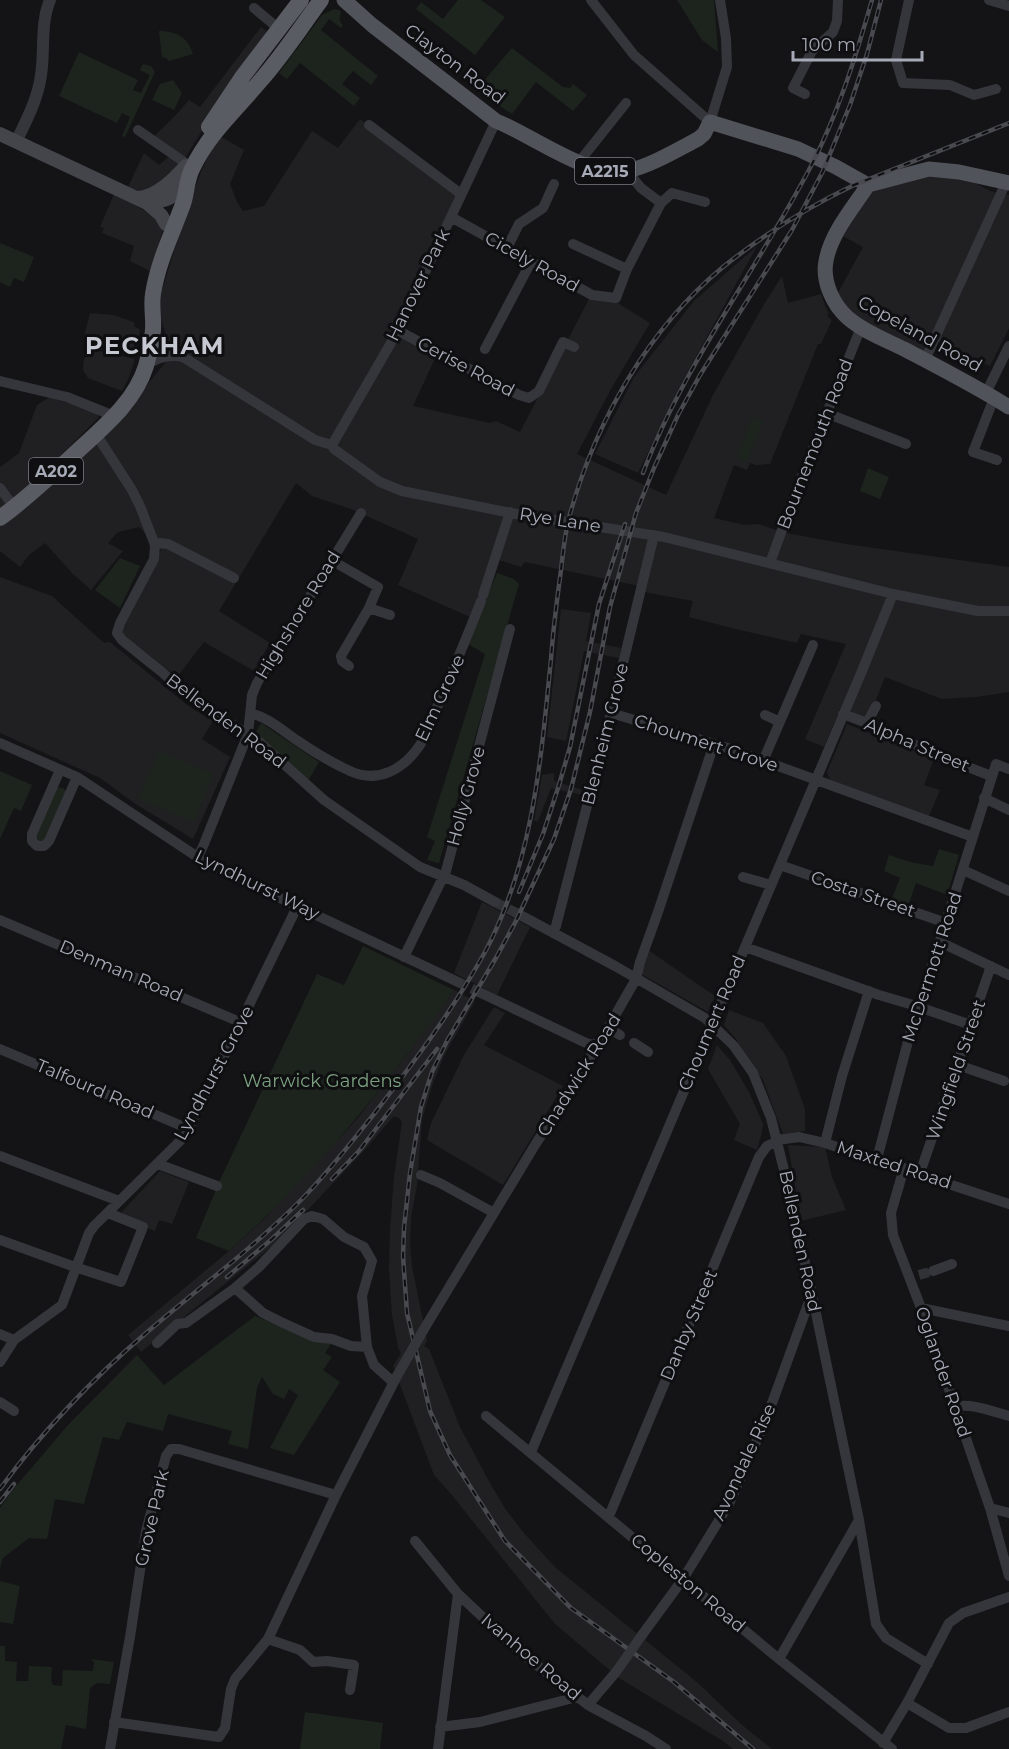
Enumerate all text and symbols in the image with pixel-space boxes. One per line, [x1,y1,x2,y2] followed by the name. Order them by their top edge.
[400,19,510,109] street label: Clayton Road
[793,24,922,62] scale bar
[802,34,856,56] text: 100 m
[575,158,635,184] road number: A2215
[381,225,455,345] street label: Hanover Park
[481,227,583,297] street label: Cicely Road
[854,291,986,377] street label: Copeland Road
[85,331,225,360] district label: PECKHAM
[414,332,518,402] street label: Cerise Road
[772,356,858,532] street label: Bournemouth Road
[29,458,83,484] road number: A202
[518,503,603,537] street label: Rye Lane
[251,547,345,683] street label: Highshore Road
[410,651,470,745] street label: Elm Grove
[577,661,633,807] street label: Blenheim Grove
[162,669,290,773] street label: Bellenden Road
[631,709,781,777] street label: Choumert Grove
[861,713,973,777] street label: Alpha Street
[442,744,490,848] street label: Holly Grove
[191,845,323,925] street label: Lyndhurst Way
[808,866,918,922] street label: Costa Street
[897,889,967,1045] street label: McDermott Road
[56,935,186,1007] street label: Denman Road
[674,952,750,1094] street label: Choumert Road
[922,997,990,1143] street label: Wingfield Street
[169,1002,259,1144] street label: Lyndhurst Grove
[532,1009,626,1141] street label: Chadwick Road
[33,1054,157,1124] street label: Talfourd Road
[243,1070,402,1092] park label: Warwick Gardens
[834,1136,954,1194] street label: Maxted Road
[774,1168,826,1314] street label: Bellenden Road
[656,1266,722,1384] street label: Danby Street
[910,1304,976,1440] street label: Oglander Road
[707,1400,781,1524] street label: Avondale Rise
[130,1467,174,1568] street label: Grove Park
[626,1529,750,1637] street label: Copleston Road
[477,1609,585,1705] street label: Ivanhoe Road

